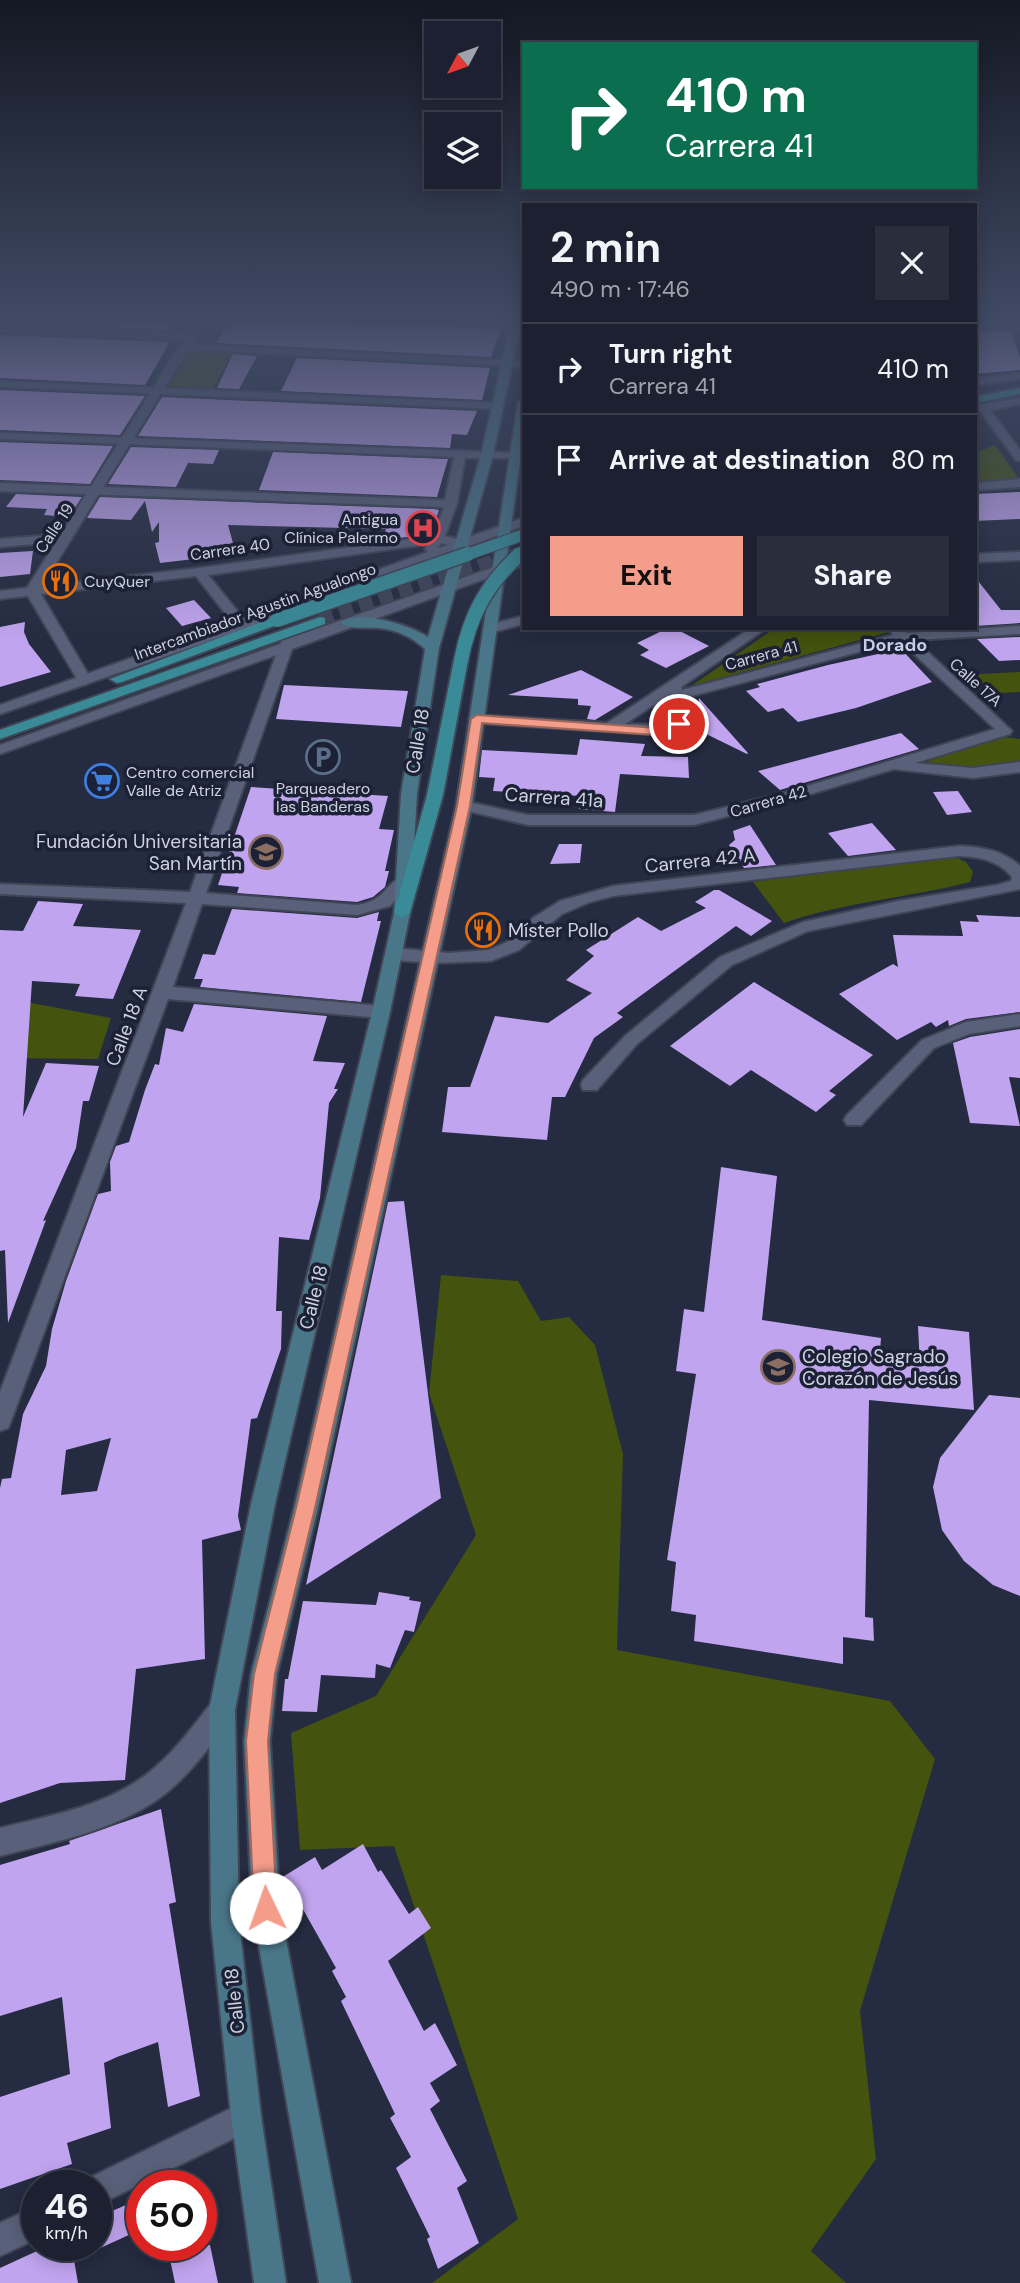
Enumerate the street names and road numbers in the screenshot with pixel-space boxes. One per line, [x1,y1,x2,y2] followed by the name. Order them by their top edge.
[30,499,78,557] street label: Calle 19
[189,533,271,565] street label: Carrera 40
[131,558,379,665] street label: Intercambiador Agustin Agualongo
[722,636,800,675] street label: Carrera 41
[945,653,1007,712] street label: Calle 17A
[400,707,435,776] street label: Calle 18
[727,781,809,822] street label: Carrera 42
[504,782,604,813] street label: Carrera 41a
[644,842,757,879] street label: Carrera 42 A
[100,982,153,1070] street label: Calle 18 A
[293,1262,334,1332] street label: Calle 18
[219,1967,250,2035] street label: Calle 18

